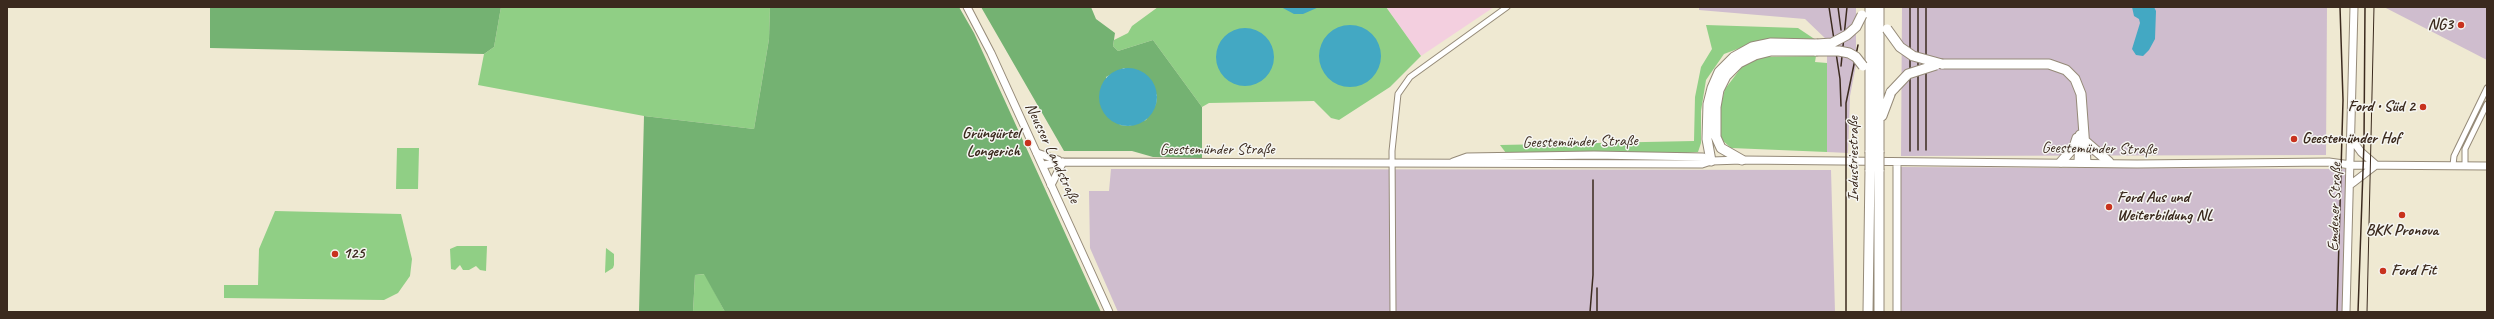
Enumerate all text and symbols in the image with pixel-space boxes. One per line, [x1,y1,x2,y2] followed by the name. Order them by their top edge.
[2428,15,2453,35] place label: NG3
[2456,20,2466,30] marker: NG3
[2348,97,2415,117] place label: Ford • Süd 2
[1020,100,1084,206] street label: Neusser Landstraße
[2418,102,2428,112] marker: Ford • Süd 2
[1844,116,1864,202] street label: Industriestraße
[962,124,1020,162] place label: Grüngürtel Longerich
[2302,129,2400,149] place label: Geestemünder Hof
[1522,131,1638,153] street label: Geestemünder Straße
[2289,134,2299,144] marker: Geestemünder Hof
[1023,138,1033,148] marker: Grüngürtel Longerich
[2041,138,2157,160] street label: Geestemünder Straße
[1159,140,1275,160] street label: Geestemünder Straße
[2324,162,2346,252] street label: Emdener Straße
[2117,188,2213,226] place label: Ford Aus und Weiterbildung NL
[2104,202,2114,212] marker: Ford Aus und Weiterbildung NL
[2397,210,2407,220] marker: BKK Pronova
[2366,221,2438,241] place label: BKK Pronova
[343,244,364,264] place label: 125
[330,249,340,259] marker: 125
[2391,261,2436,281] place label: Ford Fit
[2378,266,2388,276] marker: Ford Fit

